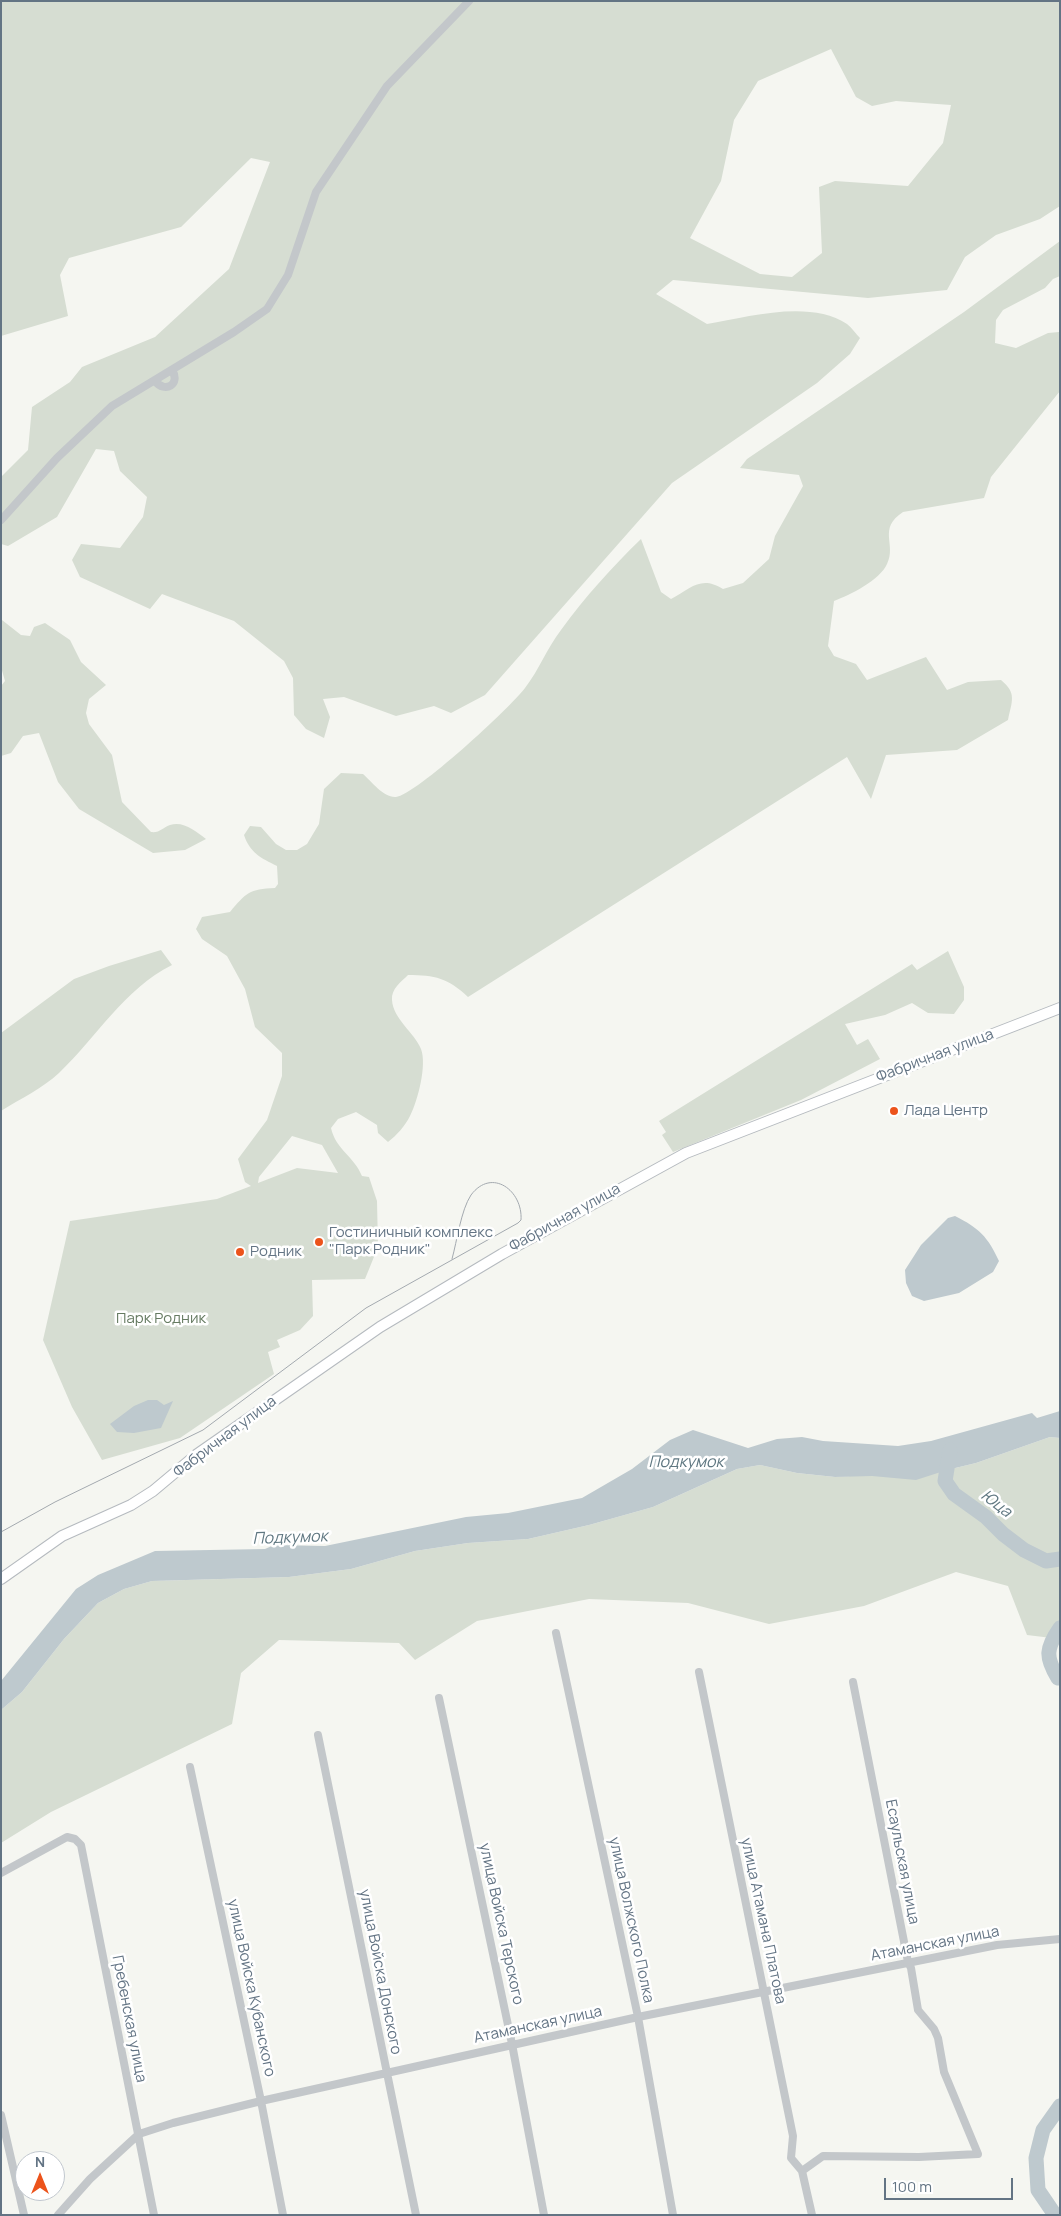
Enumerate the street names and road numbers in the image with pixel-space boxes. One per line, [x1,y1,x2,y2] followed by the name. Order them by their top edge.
[874,1025,996,1087] street label: Фабричная улица
[506,1180,624,1256] street label: Фабричная улица
[170,1392,280,1482] street label: Фабричная улица
[881,1798,923,1926] street label: Есаульская улица
[605,1835,657,2005] street label: улица Волжского Полка
[737,1836,789,2006] street label: улица Атамана Платова
[475,1842,527,2006] street label: улица Войска Терского
[355,1888,405,2056] street label: улица Войска Донского
[223,1897,279,2079] street label: улица Войска Кубанского
[869,1923,1001,1965] street label: Атаманская улица
[108,1954,150,2084] street label: Гребенская улица
[472,2003,604,2047] street label: Атаманская улица

